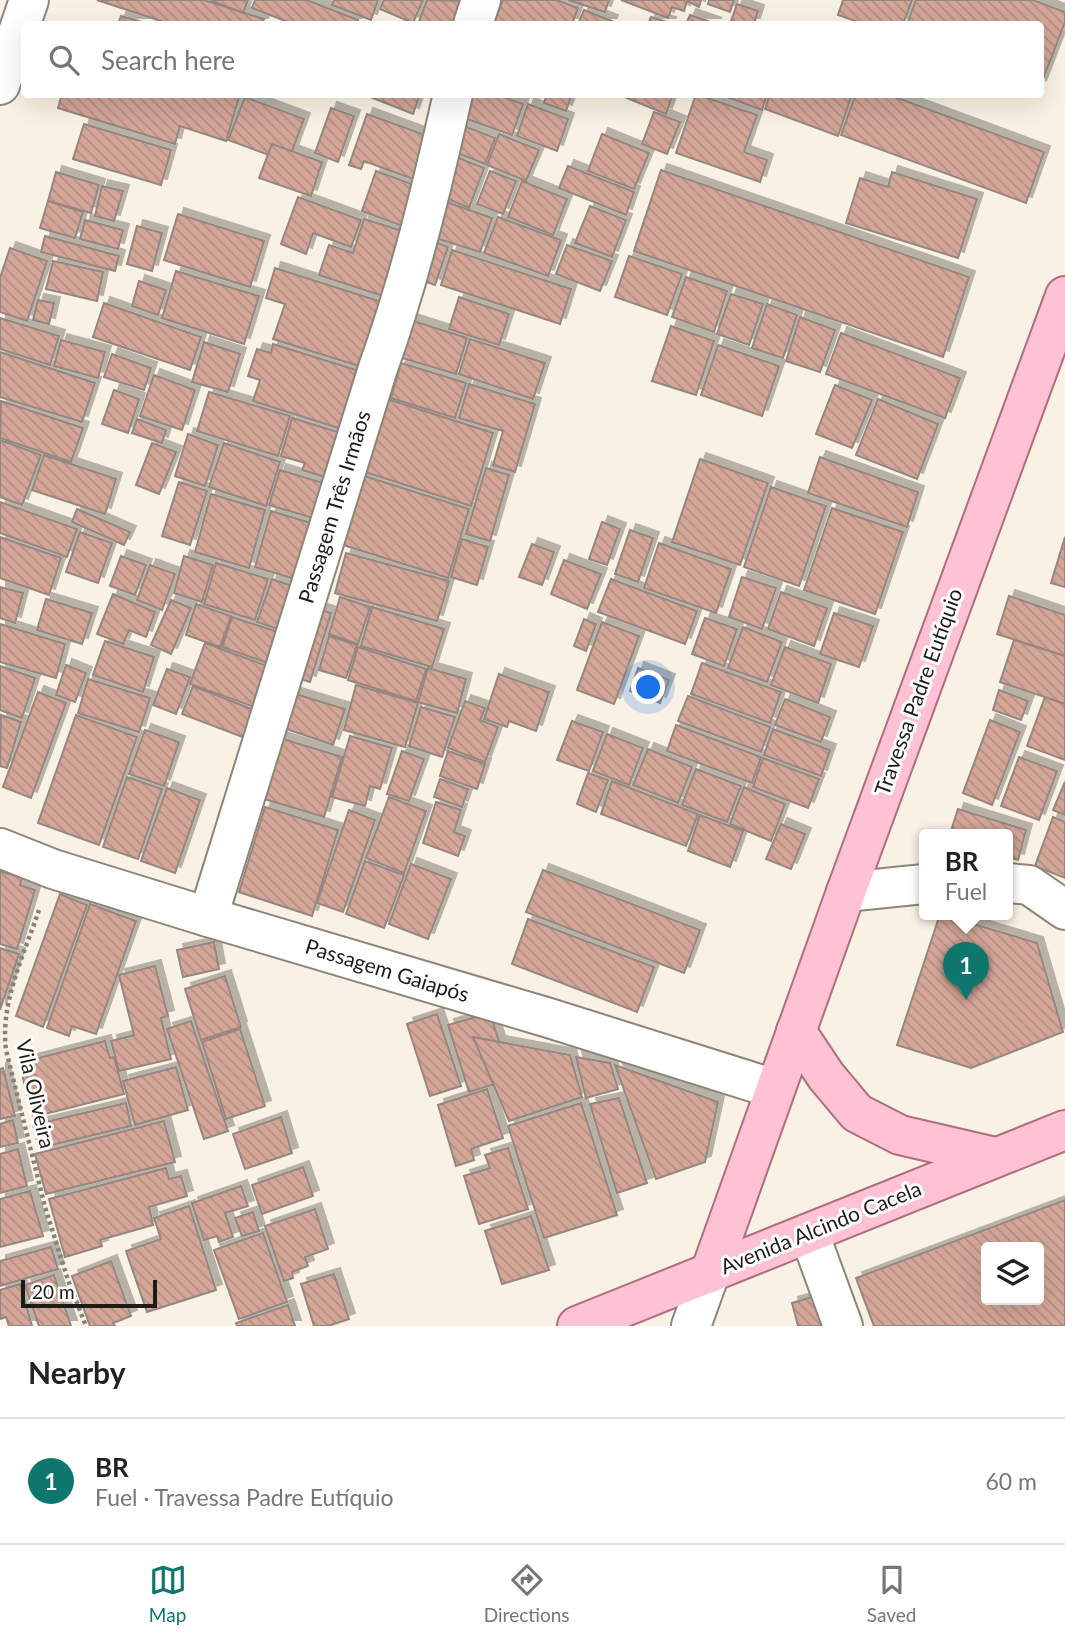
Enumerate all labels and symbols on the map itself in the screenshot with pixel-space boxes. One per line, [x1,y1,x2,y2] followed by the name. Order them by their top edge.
[292,407,375,606] street label: Passagem Três Irmãos
[869,585,967,798] street label: Travessa Padre Eutíquio
[631,670,665,704] your location
[303,933,472,1006] street label: Passagem Gaiapós
[943,942,989,1000] pin: 1
[12,1037,61,1151] street label: Vila Oliveira
[716,1175,925,1278] street label: Avenida Alcindo Cacela
[21,1277,158,1309] scale bar

